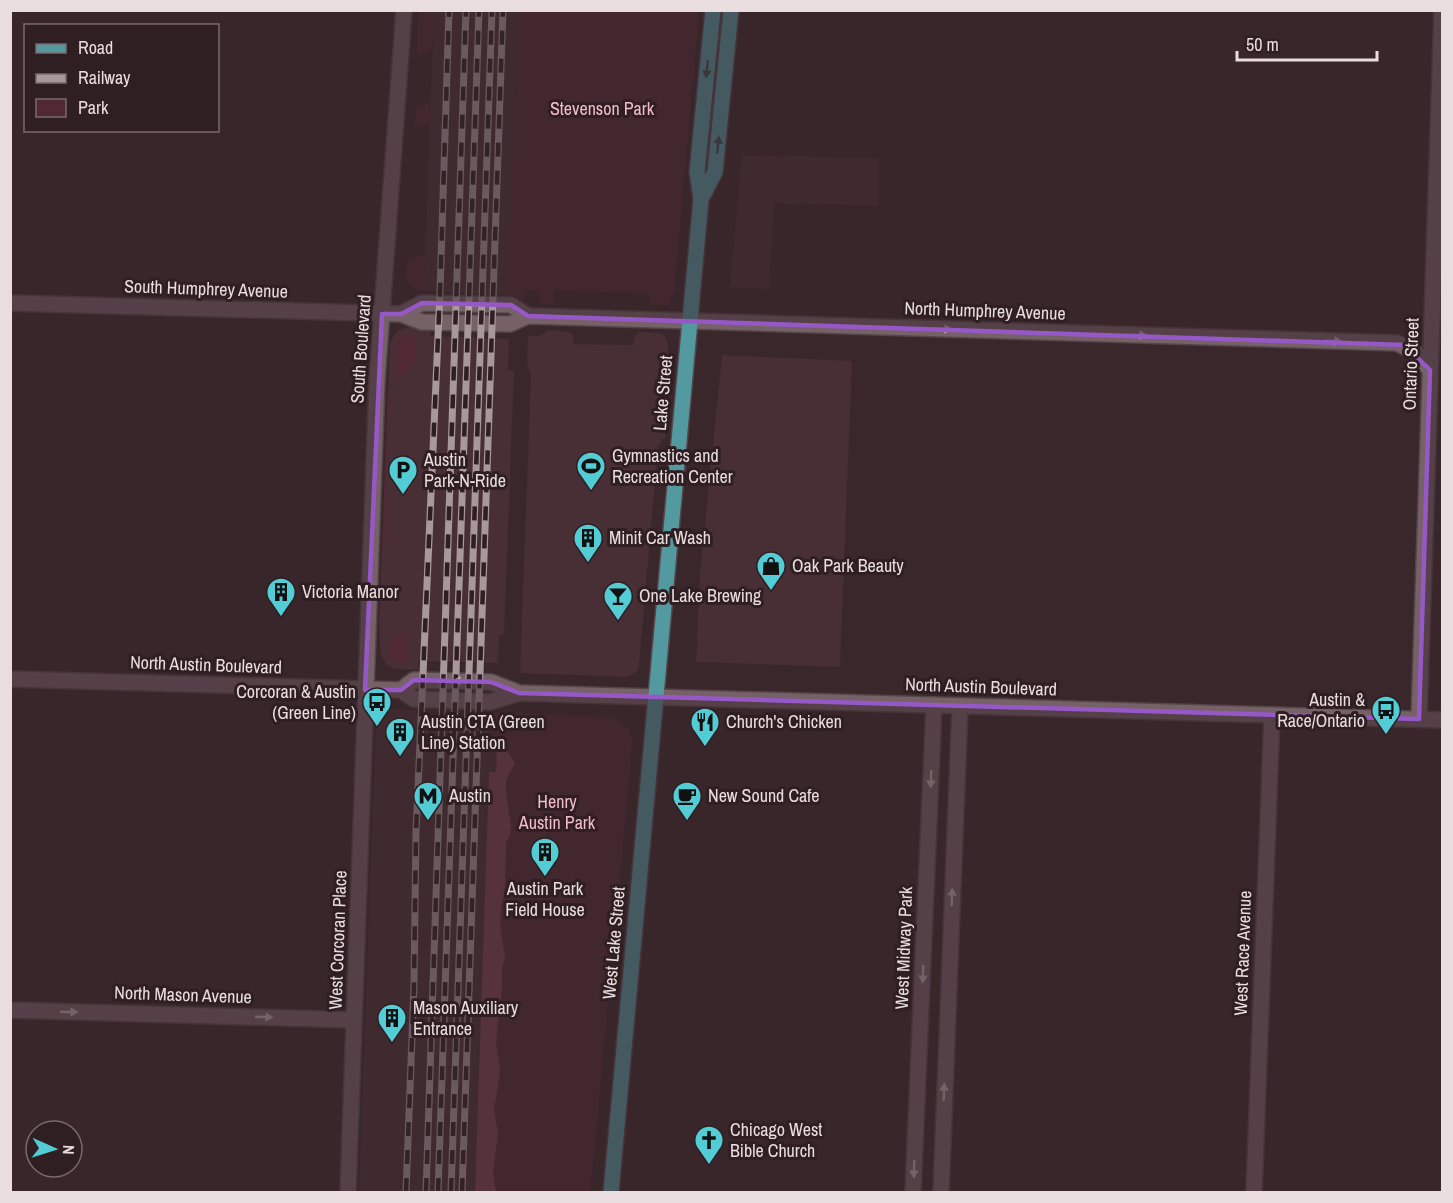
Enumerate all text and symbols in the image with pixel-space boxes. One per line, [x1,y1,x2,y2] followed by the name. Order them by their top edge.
[24,24,219,132] legend
[1237,24,1376,62] scale bar
[1246,32,1279,57] text: 50 m
[78,35,113,60] text: Road
[702,59,712,78] one-way arrow
[78,65,131,90] text: Railway
[78,95,109,120] text: Park
[550,96,655,121] park label: Stevenson Park
[713,135,723,154] one-way arrow
[124,273,288,304] street label: South Humphrey Avenue
[344,294,377,404] street label: South Boulevard
[904,295,1066,326] street label: North Humphrey Avenue
[464,300,483,309] one-way arrow
[1396,317,1425,411] street label: Ontario Street
[934,324,953,334] one-way arrow
[1129,330,1148,340] one-way arrow
[1324,336,1343,346] one-way arrow
[647,354,678,432] street label: Lake Street
[612,443,733,489] place label: Gymnastics and Recreation Center
[423,447,506,493] place label: Austin Park-N-Ride
[575,450,607,492] sports icon: Gymnastics and Recreation Center
[387,454,419,496] parking icon: Austin Park-N-Ride
[572,522,604,564] building icon: Minit Car Wash
[609,525,711,550] place label: Minit Car Wash
[755,550,787,592] shop icon: Oak Park Beauty
[792,553,904,578] place label: Oak Park Beauty
[265,576,297,618] building icon: Victoria Manor
[302,579,399,604] place label: Victoria Manor
[602,580,634,622] bar icon: One Lake Brewing
[639,583,762,608] place label: One Lake Brewing
[130,649,282,680] street label: North Austin Boulevard
[905,671,1057,702] street label: North Austin Boulevard
[453,677,472,686] one-way arrow
[236,679,356,725] place label: Corcoran & Austin (Green Line)
[361,686,393,728] bus stop icon: Corcoran & Austin (Green Line)
[1277,687,1365,733] place label: Austin & Race/Ontario
[1370,694,1402,736] bus stop icon: Austin & Race/Ontario
[689,706,721,748] restaurant icon: Church's Chicken
[420,709,545,755] place label: Austin CTA (Green Line) Station
[726,709,842,734] place label: Church's Chicken
[384,716,416,758] building icon: Austin CTA (Green Line) Station
[926,770,935,789] one-way arrow
[412,780,444,822] metro station icon: Austin
[671,780,703,822] cafe icon: New Sound Cafe
[448,783,491,808] place label: Austin
[708,783,820,808] place label: New Sound Cafe
[518,789,596,835] park label: Henry Austin Park
[529,836,561,878] building icon: Austin Park Field House
[323,870,352,1010] street label: West Corcoran Place
[505,876,585,922] place label: Austin Park Field House
[596,886,631,1000] street label: West Lake Street
[889,886,918,1010] street label: West Midway Park
[948,888,957,907] one-way arrow
[1228,890,1257,1016] street label: West Race Avenue
[918,965,927,984] one-way arrow
[114,980,252,1009] street label: North Mason Avenue
[413,995,519,1041] place label: Mason Auxiliary Entrance
[376,1002,408,1044] building icon: Mason Auxiliary Entrance
[59,1007,78,1017] one-way arrow
[254,1013,273,1022] one-way arrow
[940,1083,949,1102] one-way arrow
[730,1117,822,1163] place label: Chicago West Bible Church
[24,1119,84,1179] north arrow
[693,1124,725,1166] church icon: Chicago West Bible Church
[58,1144,80,1155] text: N
[910,1160,919,1179] one-way arrow

